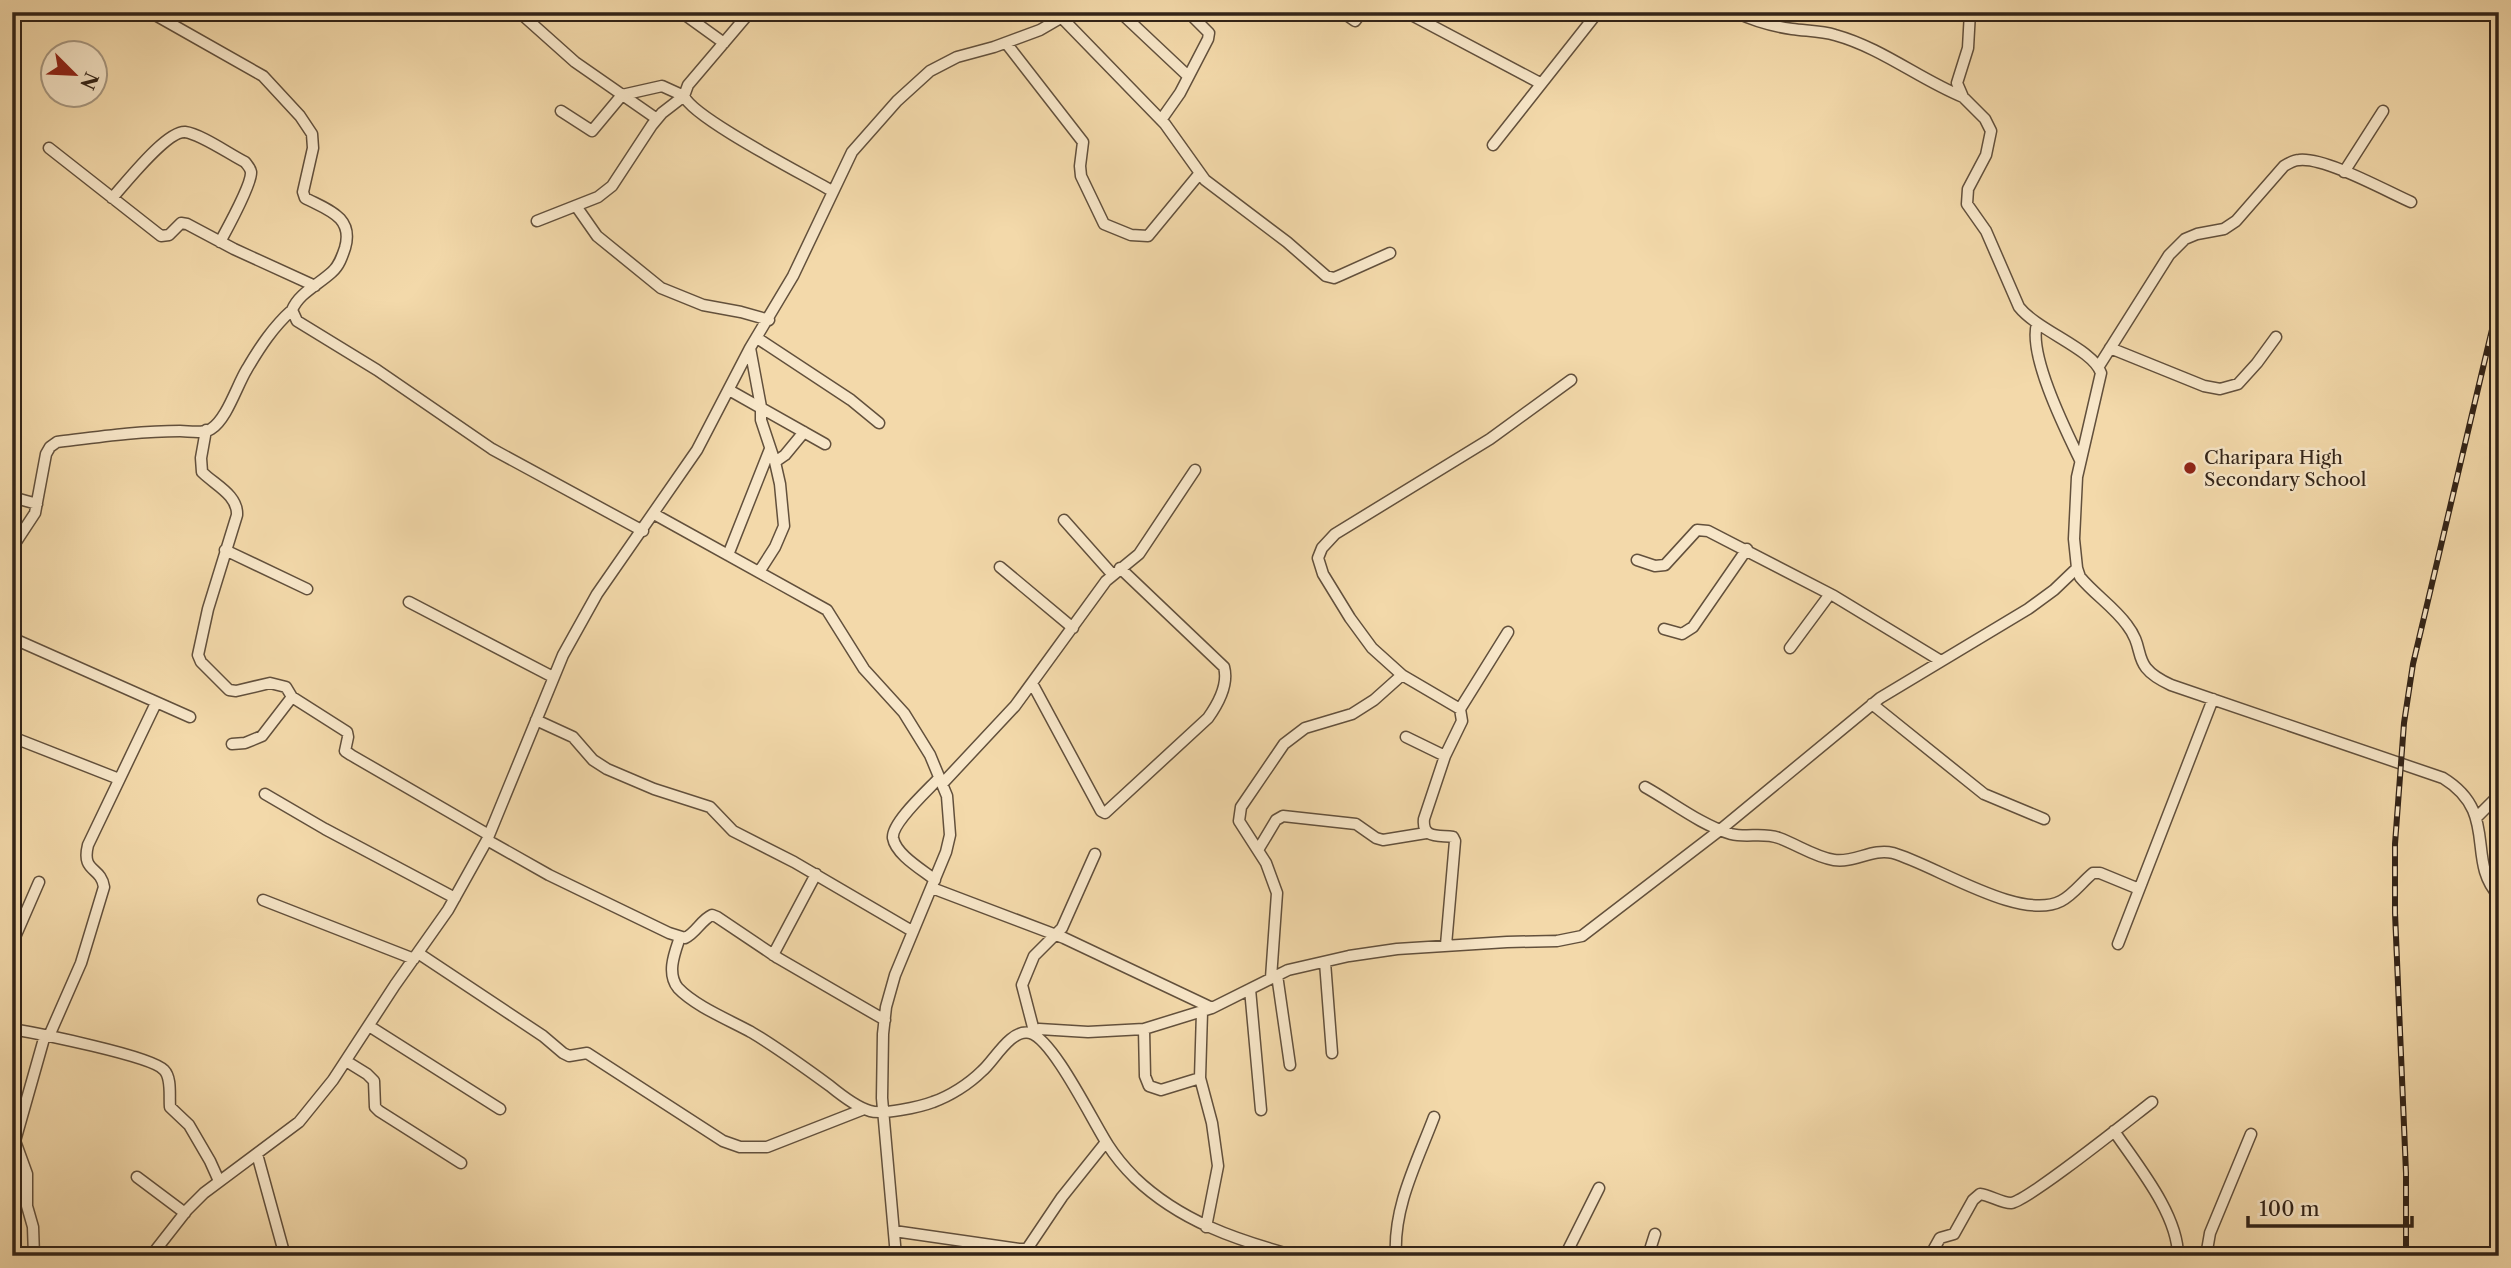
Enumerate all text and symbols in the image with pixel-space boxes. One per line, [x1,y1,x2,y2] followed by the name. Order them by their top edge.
[38,38,108,108] north arrow
[75,68,103,93] text: N
[2204,446,2367,491] place label: Charipara High Secondary School
[2182,460,2198,476] marker: Charipara High Secondary School
[2248,1184,2413,1228] scale bar
[2259,1196,2320,1221] text: 100 m

